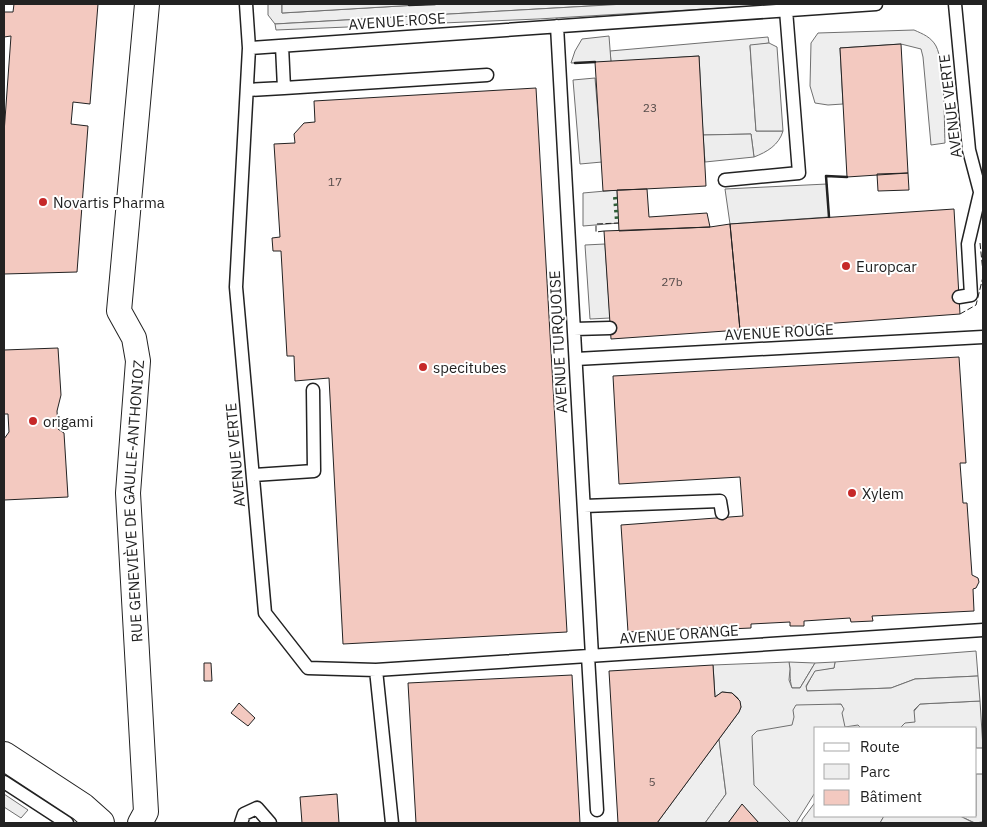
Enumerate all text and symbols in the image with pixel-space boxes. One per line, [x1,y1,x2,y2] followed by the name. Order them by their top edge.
[348,8,446,34] street label: AVENUE ROSE
[934,53,966,159] street label: AVENUE VERTE
[643,100,657,115] house number: 23
[328,174,342,189] house number: 17
[53,193,165,212] place label: Novartis Pharma
[37,196,49,208] marker: Novartis Pharma
[856,257,917,276] place label: Europcar
[840,260,852,272] marker: Europcar
[545,270,571,414] street label: AVENUE TURQUOISE
[661,274,683,289] house number: 27b
[724,320,834,344] street label: AVENUE ROUGE
[433,358,507,377] place label: specitubes
[118,359,148,643] street label: RUE GENEVIÈVE DE GAULLE-ANTHONIOZ
[417,361,429,373] marker: specitubes
[221,402,249,508] street label: AVENUE VERTE
[43,412,93,431] place label: origami
[27,415,39,427] marker: origami
[862,484,904,503] place label: Xylem
[846,487,858,499] marker: Xylem
[619,620,739,648] street label: AVENUE ORANGE
[814,727,977,817] legend
[860,737,900,756] text: Route
[860,762,890,781] text: Parc
[648,774,656,789] house number: 5
[860,787,922,806] text: Bâtiment

